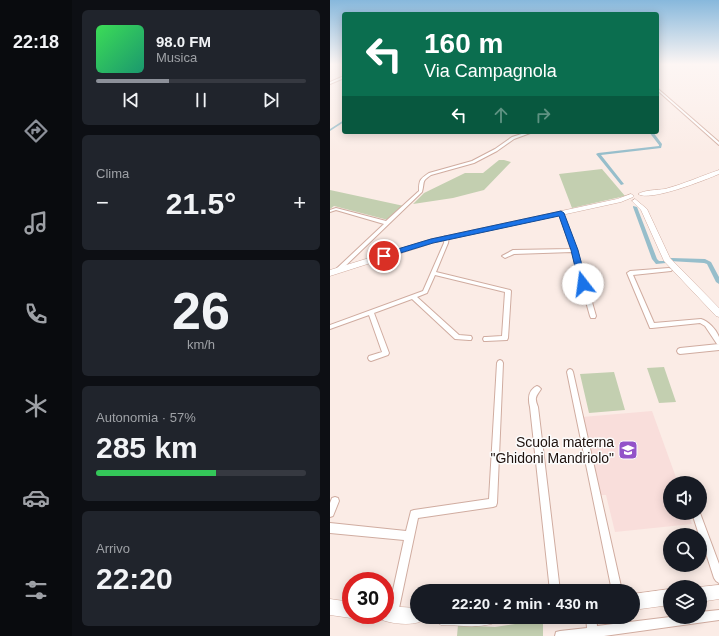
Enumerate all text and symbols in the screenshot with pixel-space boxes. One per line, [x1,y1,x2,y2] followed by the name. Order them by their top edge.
[358,28,410,80] icon: left
[424,28,503,59] text: 160 m
[13,32,59,52] text: 22:18
[156,33,211,50] text: 98.0 FM
[156,50,197,65] text: Musica
[424,61,557,81] text: Via Campagnola
[120,89,142,111] icon: previous
[190,89,212,111] icon: pause
[260,89,282,111] icon: next
[448,104,470,126] icon: left
[490,104,512,126] icon: ahead
[532,104,554,126] icon: right
[22,117,50,145] icon: directions
[96,166,129,181] text: Clima
[166,187,236,220] text: 21.5°
[96,190,109,215] text: −
[293,190,306,215] text: +
[22,209,50,237] icon: music
[367,239,401,273] pin
[373,245,395,267] icon: arrive
[562,263,604,305] position arrow
[172,282,230,340] text: 26
[22,300,50,328] icon: phone
[187,337,215,352] text: km/h
[22,392,50,420] icon: climate
[96,410,196,425] text: Autonomia · 57%
[96,431,198,464] text: 285 km
[490,434,614,466] place label: Scuola materna "Ghidoni Mandriolo"
[617,439,639,461] school or university icon: Scuola materna "Ghidoni Mandriolo"
[663,476,707,624] map controls
[663,476,707,520] button: sound
[22,484,50,512] icon: car
[663,528,707,572] button: search
[96,541,130,556] text: Arrivo
[96,562,173,595] text: 22:20
[342,572,394,624] speed limit sign: 30
[22,576,50,604] icon: filters
[663,580,707,624] button: layers
[452,595,598,612] text: 22:20 · 2 min · 430 m

